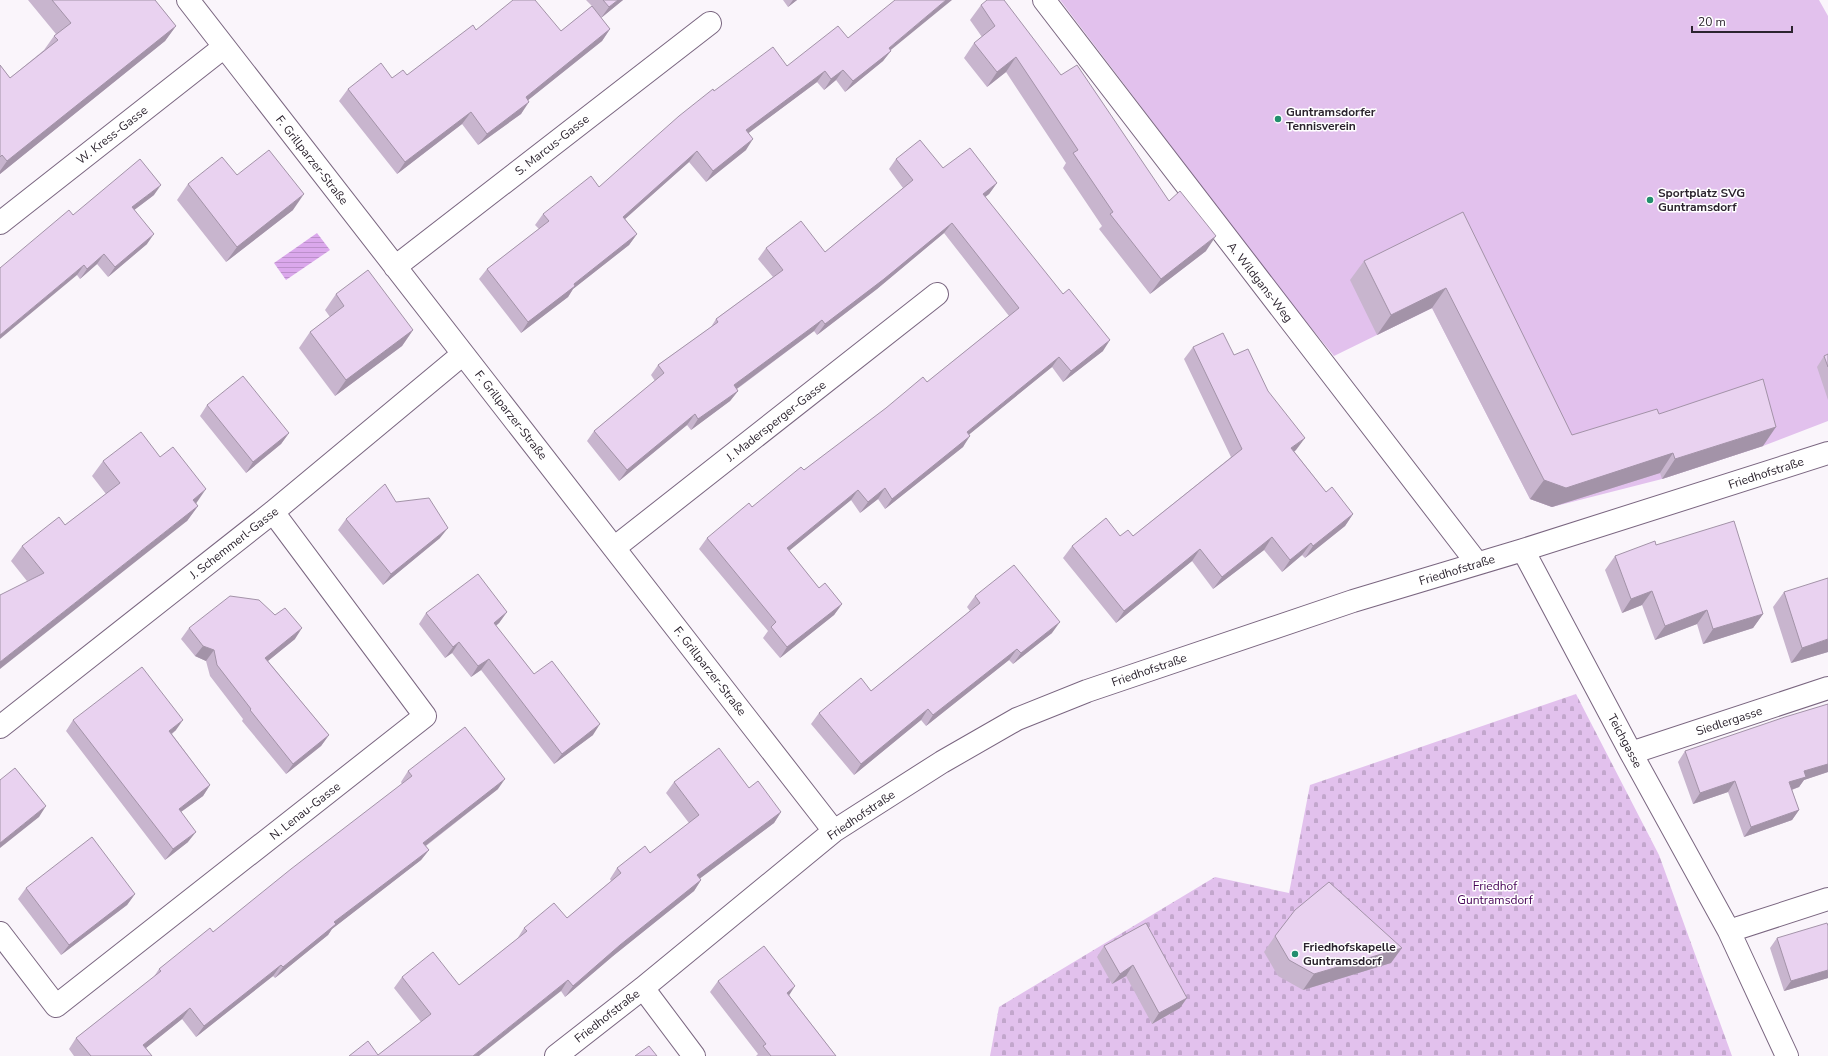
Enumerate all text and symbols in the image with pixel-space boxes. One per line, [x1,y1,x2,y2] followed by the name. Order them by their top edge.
[1692,8,1792,34] scale bar
[1698,14,1726,30] text: 20 m
[73,102,151,168] street label: W. Kress-Gasse
[1286,104,1376,134] place label: Guntramsdorfer Tennisverein
[512,111,592,179] street label: S. Marcus-Gasse
[272,112,352,208] street label: F. Grillparzer-Straße
[1273,114,1283,124] marker: Guntramsdorfer Tennisverein
[1658,185,1745,215] place label: Sportplatz SVG Guntramsdorf
[1645,195,1655,205] marker: Sportplatz SVG Guntramsdorf
[1224,239,1296,325] street label: A. Wildgans-Weg
[471,367,551,463] street label: F. Grillparzer-Straße
[722,377,829,466] street label: J. Madersperger-Gasse
[1726,453,1806,493] street label: Friedhofstraße
[186,503,282,583] street label: J. Schemmerl-Gasse
[1417,551,1497,589] street label: Friedhofstraße
[670,623,750,719] street label: F. Grillparzer-Straße
[1109,650,1189,690] street label: Friedhofstraße
[1694,703,1764,739] street label: Siedlergasse
[1604,711,1646,771] street label: Teichgasse
[266,778,344,844] street label: N. Lenau-Gasse
[824,786,898,844] street label: Friedhofstraße
[1457,878,1534,908] park label: Friedhof Guntramsdorf
[1303,939,1396,969] place label: Friedhofskapelle Guntramsdorf
[1290,949,1300,959] marker: Friedhofskapelle Guntramsdorf
[571,986,643,1046] street label: Friedhofstraße

